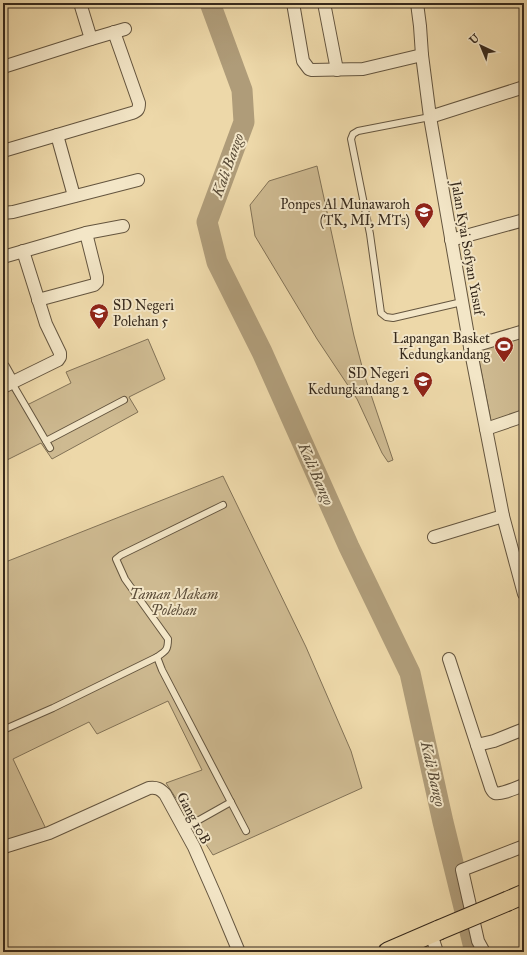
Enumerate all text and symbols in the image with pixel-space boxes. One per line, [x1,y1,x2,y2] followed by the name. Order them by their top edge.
[461,26,501,66] north arrow
[467,31,482,47] text: U
[208,130,248,200] water label: Kali Bango
[446,178,488,319] street label: Jalan Kyai Sofyan Yusuf
[280,196,410,230] place label: Ponpes Al Munawaroh (TK, MI, MTs)
[413,201,435,229] school or university icon: Ponpes Al Munawaroh (TK, MI, MTs)
[113,297,174,330] place label: SD Negeri Polehan 5
[88,302,110,330] school or university icon: SD Negeri Polehan 5
[393,330,490,363] place label: Lapangan Basket Kedungkandang
[493,335,515,363] sports icon: Lapangan Basket Kedungkandang
[308,365,409,398] place label: SD Negeri Kedungkandang 2
[412,370,434,398] school or university icon: SD Negeri Kedungkandang 2
[294,439,338,508] water label: Kali Bango
[130,586,218,619] park label: Taman Makam Polehan
[417,739,449,809] water label: Kali Bango
[173,789,214,847] street label: Gang 10B

